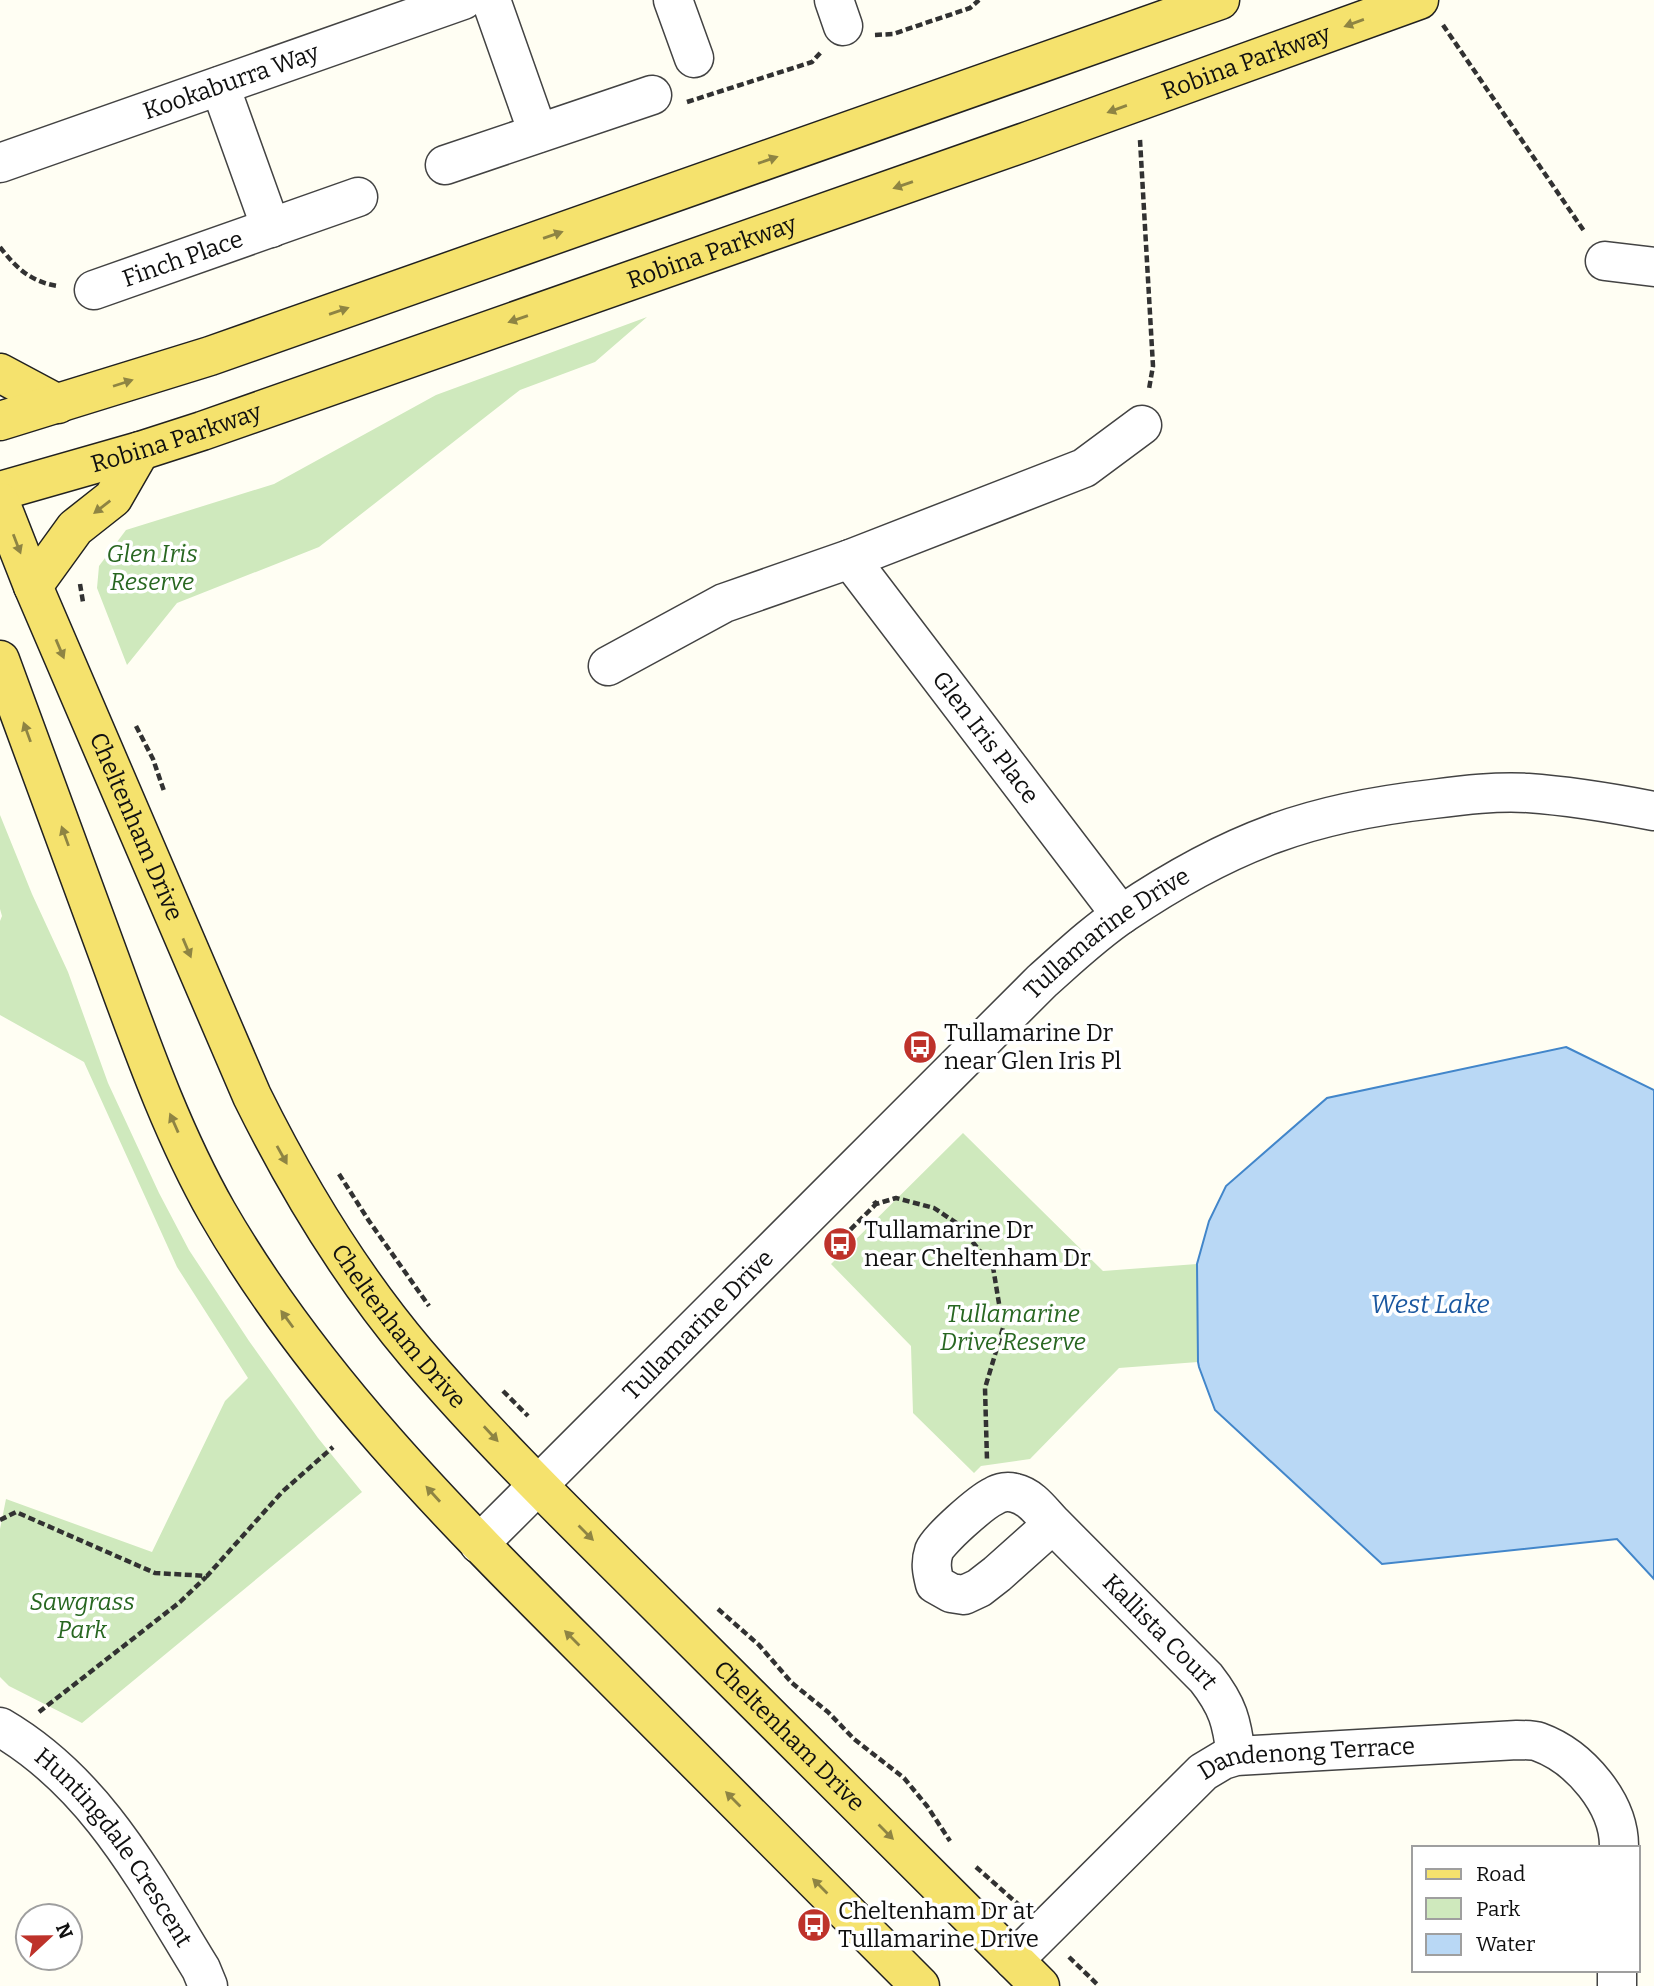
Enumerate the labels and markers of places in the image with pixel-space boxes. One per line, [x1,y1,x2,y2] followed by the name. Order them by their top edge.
[944,1019,1121,1075] place label: Tullamarine Dr near Glen Iris Pl
[901,1028,939,1066] bus stop icon: Tullamarine Dr near Glen Iris Pl
[864,1216,1091,1272] place label: Tullamarine Dr near Cheltenham Dr
[821,1225,859,1263] bus stop icon: Tullamarine Dr near Cheltenham Dr
[838,1897,1039,1953] place label: Cheltenham Dr at Tullamarine Drive
[795,1906,833,1944] bus stop icon: Cheltenham Dr at Tullamarine Drive

